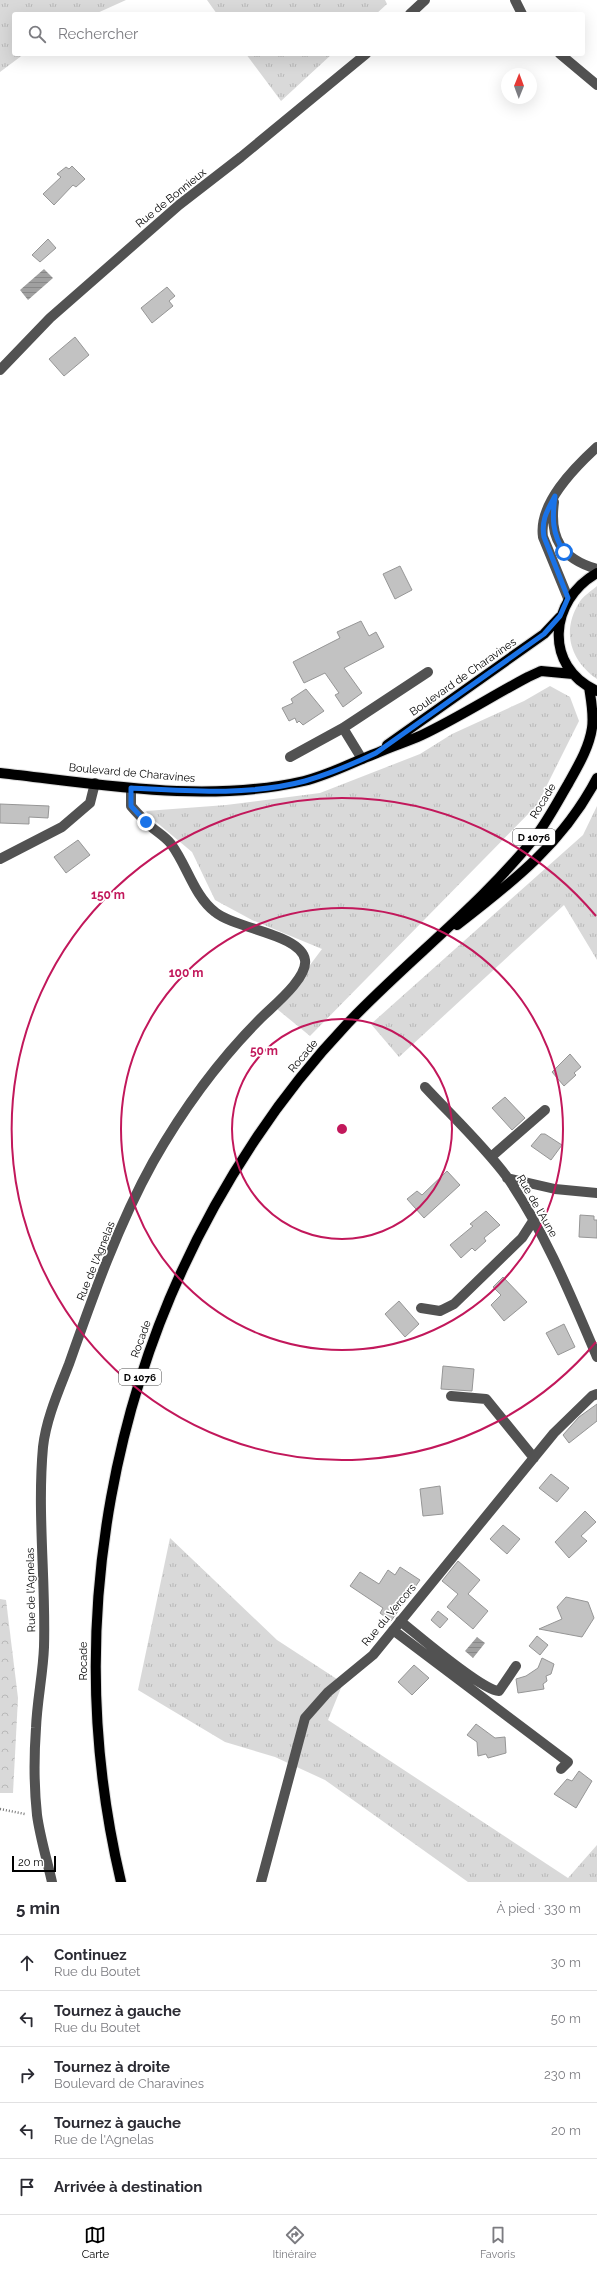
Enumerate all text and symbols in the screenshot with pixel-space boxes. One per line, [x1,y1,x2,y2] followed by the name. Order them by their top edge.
[12,12,585,56] search box
[26,23,48,45] icon: search
[58,25,138,43] text: Rechercher
[501,68,537,104] north arrow
[133,165,209,230] street label: Rue de Bonnieux
[555,543,573,561] route start
[407,635,519,719] street label: Boulevard de Charavines
[68,761,196,785] street label: Boulevard de Charavines
[527,781,559,821] street label: Rocade
[137,813,155,831] route end
[513,829,555,845] road number: D 1076
[91,888,125,902] text: 150 m
[169,966,203,980] text: 100 m
[286,1037,321,1075] street label: Rocade
[250,1044,278,1058] text: 50 m
[335,1122,349,1136] centre of rings
[514,1172,560,1240] street label: Rue de l'Aune
[74,1219,118,1303] street label: Rue de l'Agnelas
[128,1318,154,1359] street label: Rocade
[119,1369,161,1385] road number: D 1076
[24,1548,38,1632] street label: Rue de l'Agnelas
[359,1581,419,1649] street label: Rue du Vercors
[77,1641,90,1680] street label: Rocade
[12,1854,56,1873] scale bar
[18,1856,43,1869] text: 20 m
[16,1898,60,1918] text: 5 min
[497,1901,581,1916] text: À pied · 330 m
[54,1946,127,1964] text: Continuez
[16,1952,38,1974] icon: ahead
[551,1955,581,1970] text: 30 m
[54,1964,140,1979] text: Rue du Boutet
[54,2002,181,2020] text: Tournez à gauche
[16,2008,38,2030] icon: left
[551,2011,581,2026] text: 50 m
[54,2020,140,2035] text: Rue du Boutet
[54,2058,170,2076] text: Tournez à droite
[16,2064,38,2086] icon: right
[544,2067,581,2082] text: 230 m
[54,2076,204,2091] text: Boulevard de Charavines
[54,2114,181,2132] text: Tournez à gauche
[16,2120,38,2142] icon: left
[551,2123,581,2138] text: 20 m
[54,2132,154,2147] text: Rue de l'Agnelas
[16,2176,38,2198] icon: arrive
[54,2178,202,2196] text: Arrivée à destination
[82,2224,109,2261] tab: Carte
[273,2224,317,2261] tab: Itinéraire
[480,2224,515,2261] tab: Favoris

